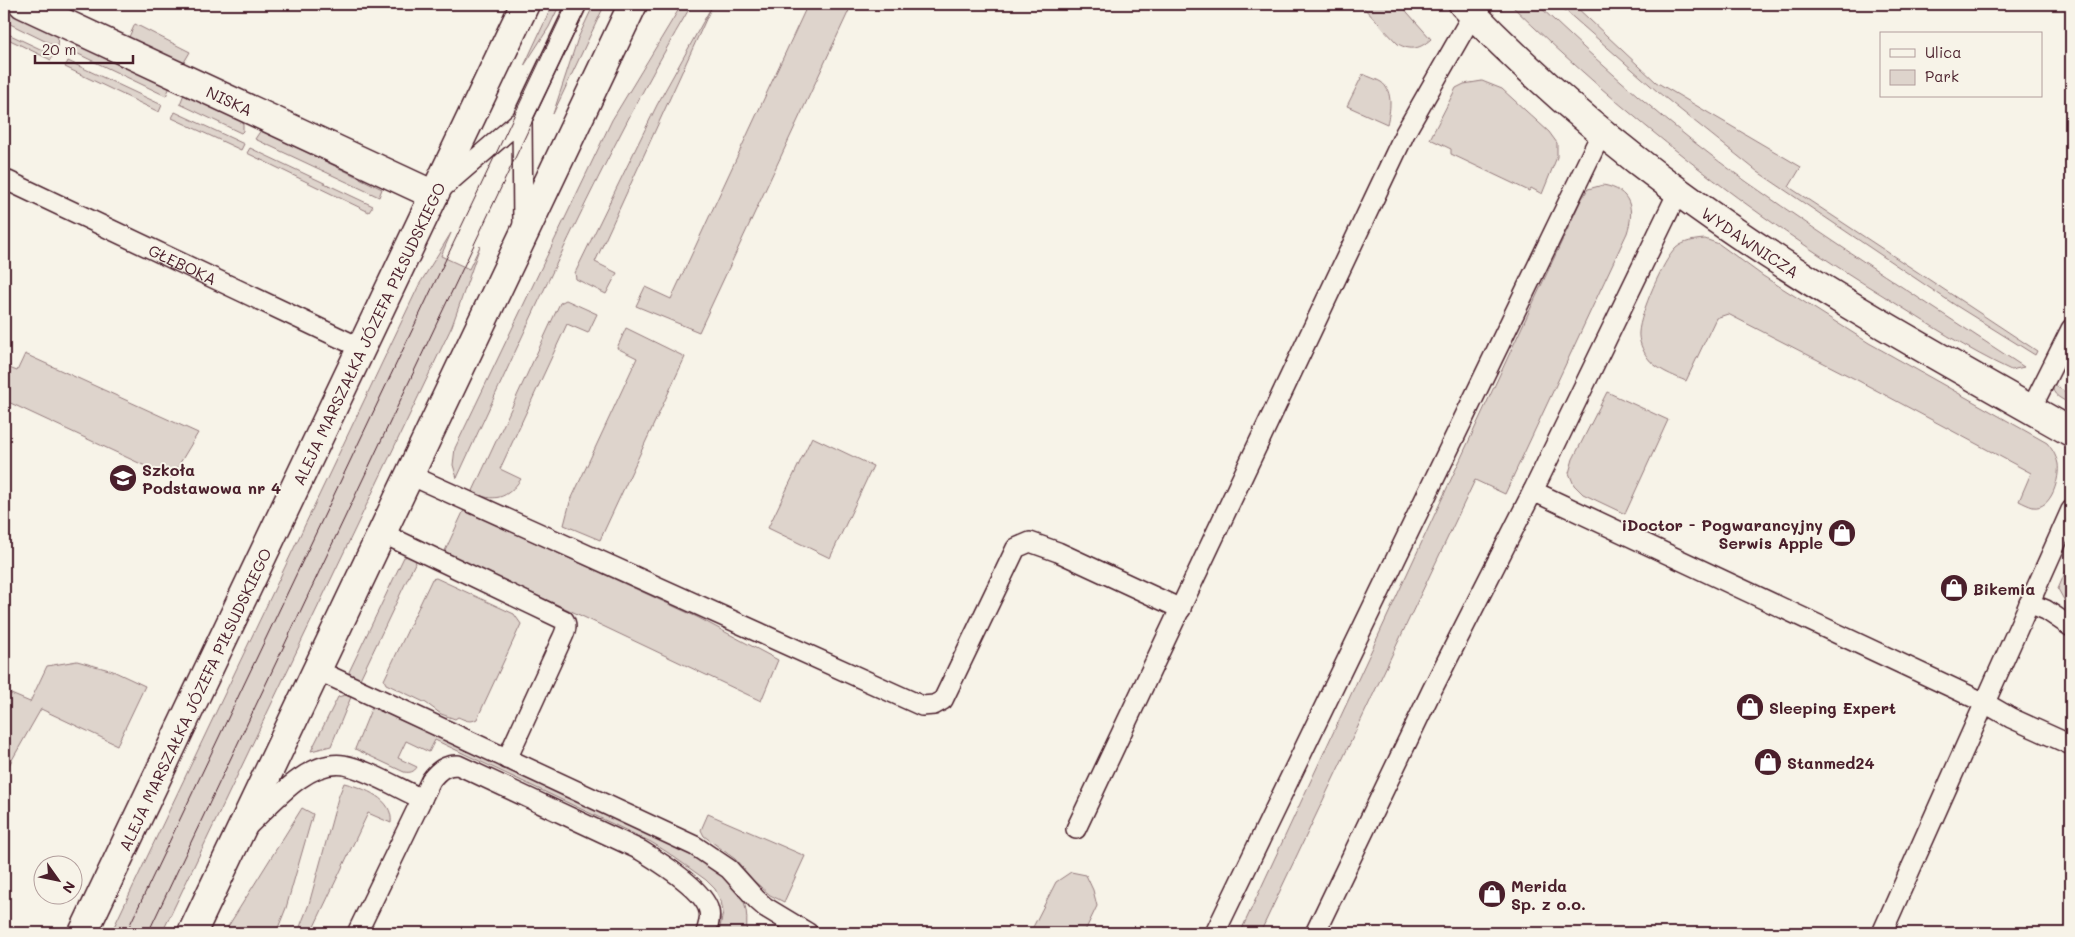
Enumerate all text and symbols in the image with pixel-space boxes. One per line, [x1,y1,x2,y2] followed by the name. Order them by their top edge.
[35,32,132,64] scale bar
[1880,32,2042,98] legend
[42,39,76,59] text: 20 m
[1925,42,1962,62] text: Ulica
[1925,66,1959,86] text: Park
[203,80,256,120] street label: NISKA
[287,178,449,488] street label: ALEJA MARSZAŁKA JÓZEFA PIŁSUDSKIEGO
[1698,202,1803,282] street label: WYDAWNICZA
[146,239,220,289] street label: GŁĘBOKA
[142,459,281,498] place label: Szkoła Podstawowa nr 4
[108,463,138,493] school or university icon: Szkoła Podstawowa nr 4
[1622,514,1823,553] place label: iDoctor - Pogwarancyjny Serwis Apple
[1827,518,1857,548] shop icon: iDoctor - Pogwarancyjny Serwis Apple
[113,544,275,854] street label: ALEJA MARSZAŁKA JÓZEFA PIŁSUDSKIEGO
[1939,573,1969,603] shop icon: Bikemia
[1973,578,2035,599] place label: Bikemia
[1735,692,1765,722] shop icon: Sleeping Expert
[1769,697,1896,718] place label: Sleeping Expert
[1753,747,1783,777] shop icon: Stanmed24
[1787,752,1875,773] place label: Stanmed24
[32,854,82,904] north arrow
[1511,875,1586,914] place label: Merida Sp. z o.o.
[58,878,80,897] text: N
[1477,879,1507,909] shop icon: Merida Sp. z o.o.

